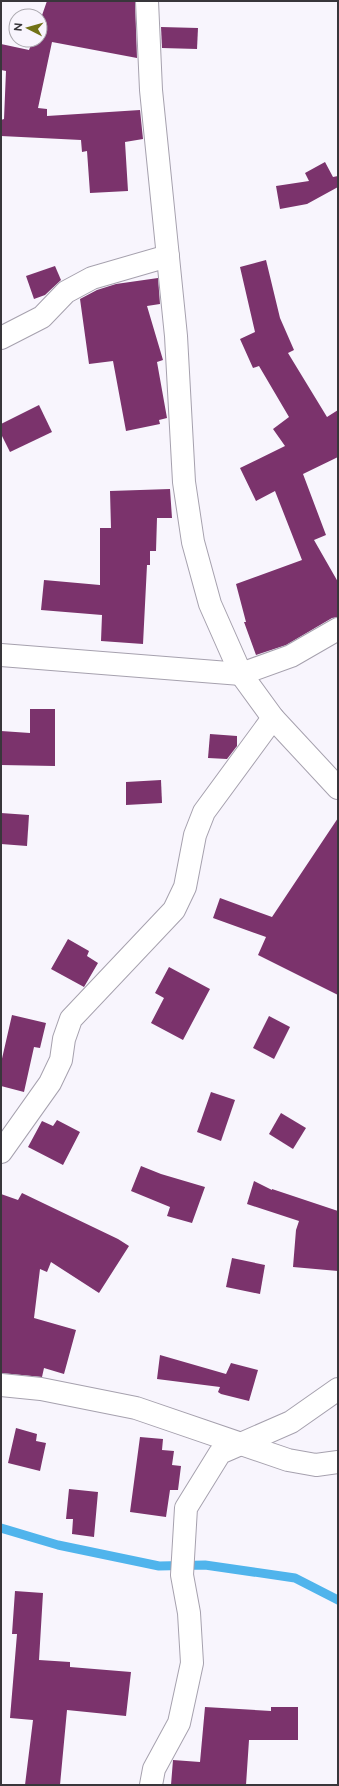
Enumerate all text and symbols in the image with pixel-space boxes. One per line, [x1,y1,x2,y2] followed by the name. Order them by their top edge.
[8,8,48,48] north arrow
[12,22,25,32] text: N

